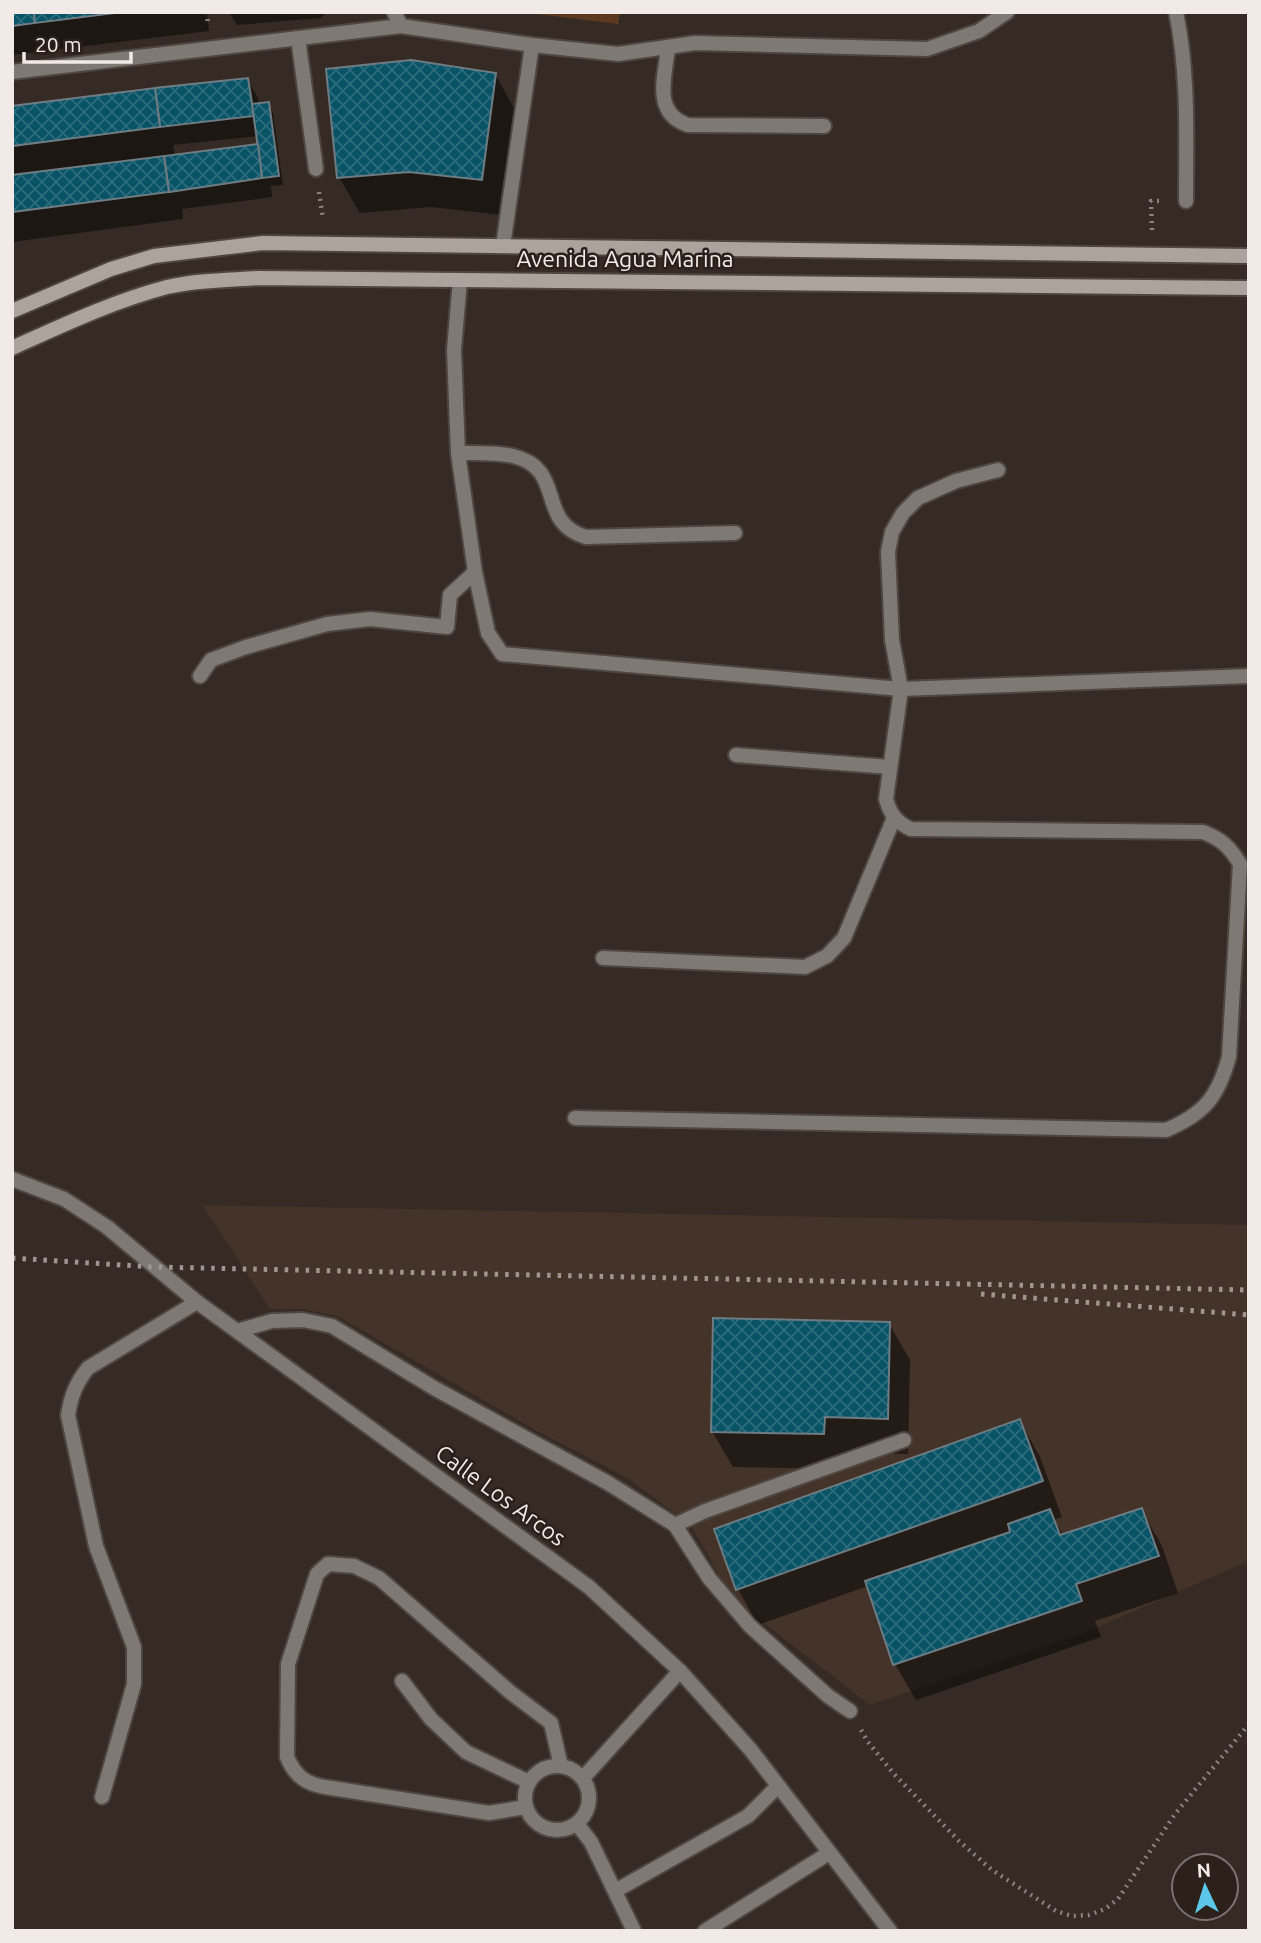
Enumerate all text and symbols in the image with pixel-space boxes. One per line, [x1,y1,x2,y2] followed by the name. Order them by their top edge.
[24,21,131,65] scale bar
[35,32,82,56] text: 20 m
[516,246,734,271] street label: Avenida Agua Marina
[431,1440,571,1550] street label: Calle Los Arcos
[1170,1852,1240,1922] north arrow
[1196,1859,1212,1882] text: N

